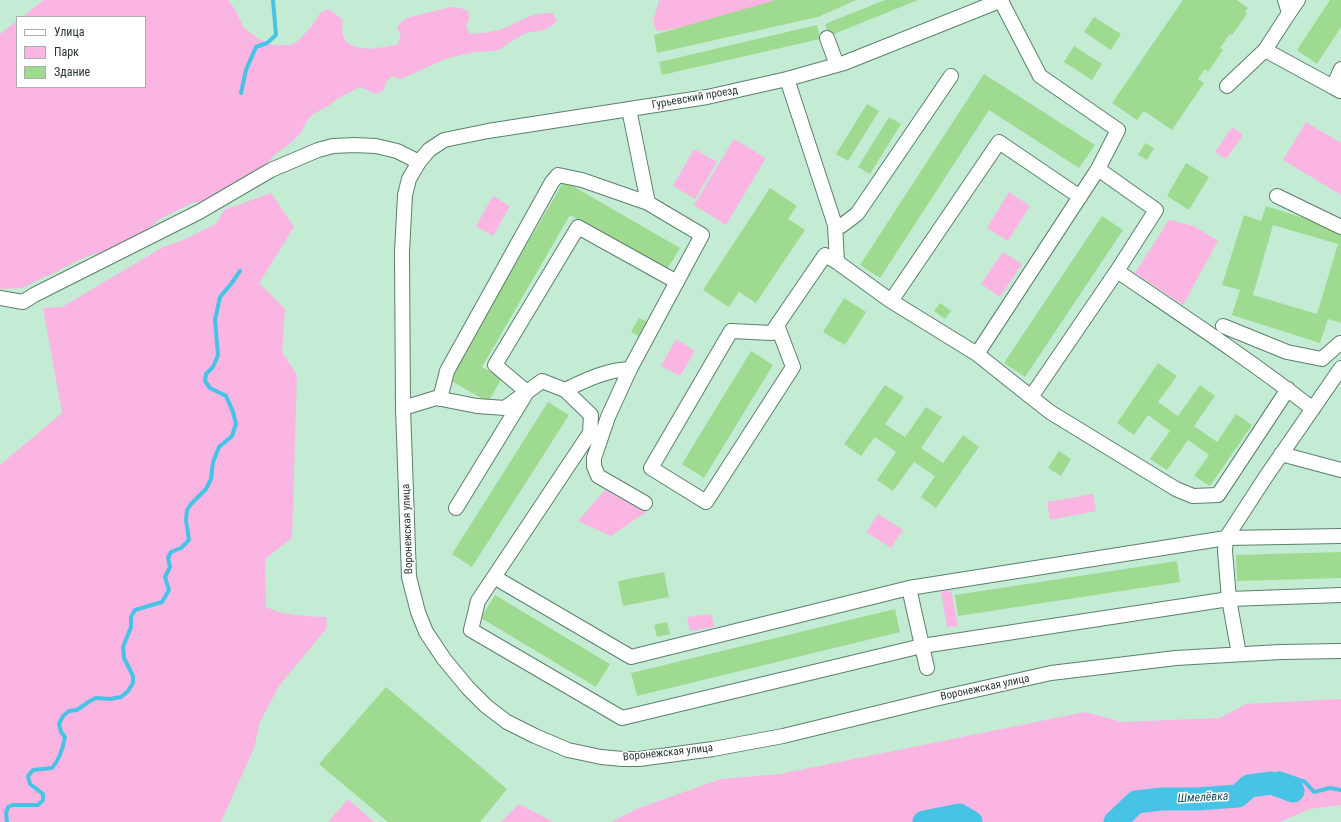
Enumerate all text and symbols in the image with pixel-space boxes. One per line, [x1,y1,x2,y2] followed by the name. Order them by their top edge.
[16,16,146,88] legend
[54,25,84,39] text: Улица
[54,45,79,59] text: Парк
[54,65,90,79] text: Здание
[651,84,739,112] street label: Гурьевский проезд
[400,484,416,574] street label: Воронежская улица
[939,672,1031,704] street label: Воронежская улица
[622,742,714,764] street label: Воронежская улица
[1177,789,1229,807] water label: Шмелёвка

